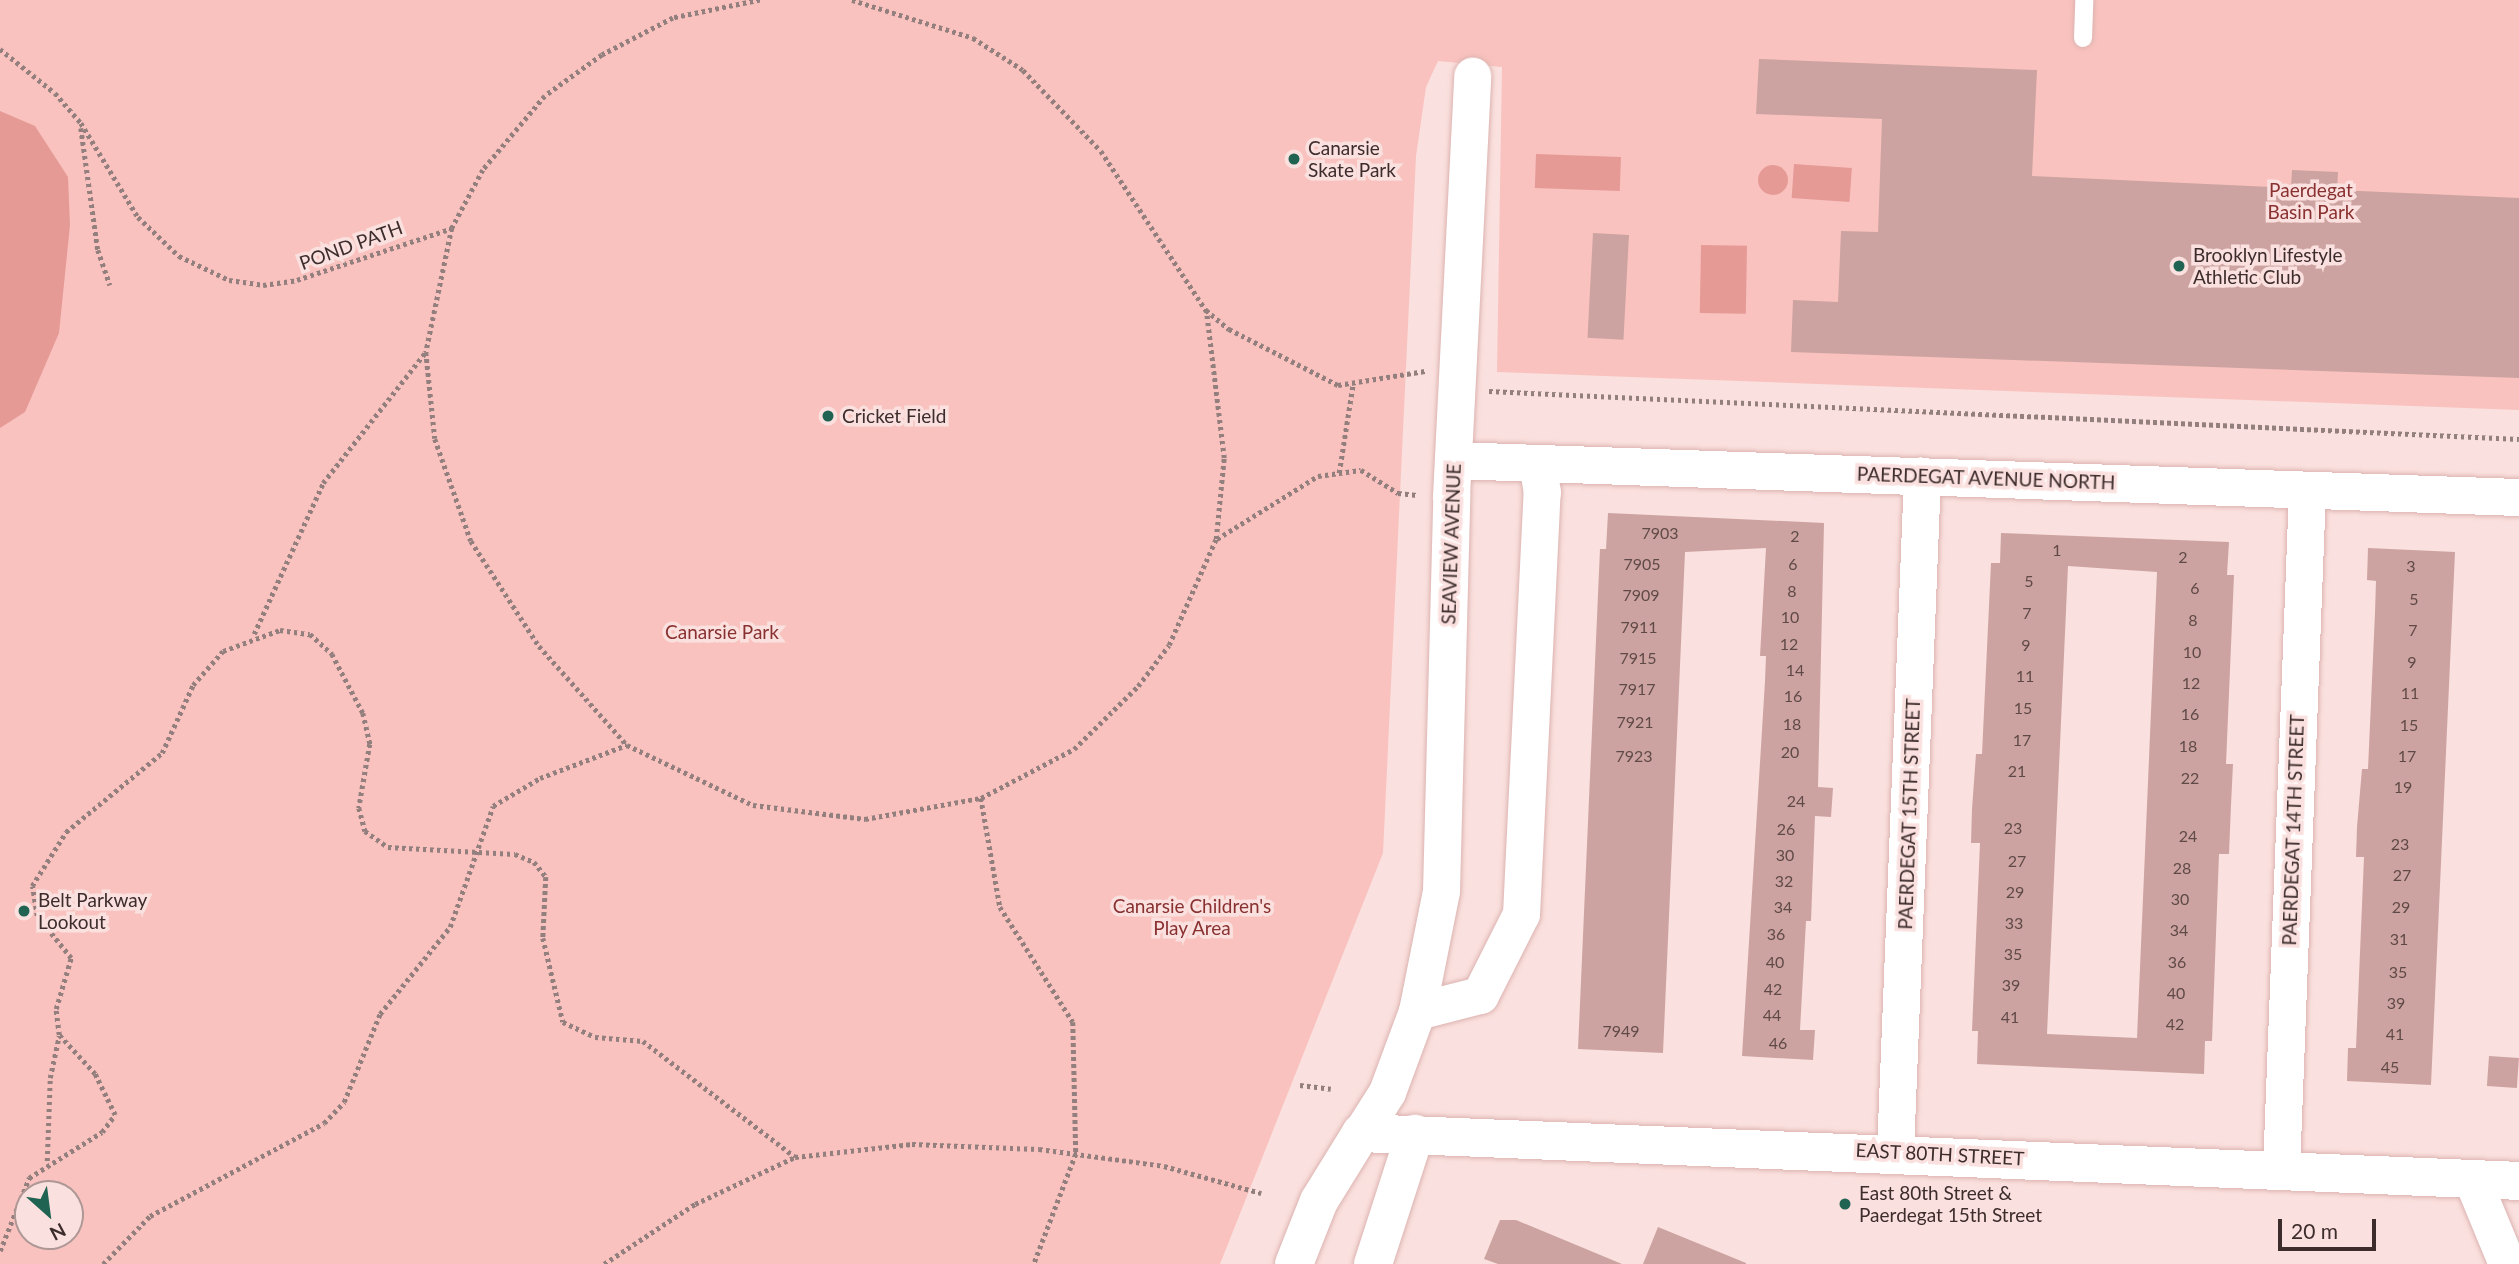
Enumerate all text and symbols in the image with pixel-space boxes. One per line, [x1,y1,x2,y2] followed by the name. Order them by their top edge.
[1308,137,1396,181] place label: Canarsie Skate Park
[1286,151,1302,167] marker: Canarsie Skate Park
[2268,179,2354,223] park label: Paerdegat Basin Park
[296,216,406,274] street label: POND PATH
[2193,244,2343,288] place label: Brooklyn Lifestyle Athletic Club
[2171,258,2187,274] marker: Brooklyn Lifestyle Athletic Club
[842,405,946,427] place label: Cricket Field
[820,408,836,424] marker: Cricket Field
[1856,462,2116,494] street label: PAERDEGAT AVENUE NORTH
[1437,463,1465,625] street label: SEAVIEW AVENUE
[1641,523,1679,543] house number: 7903
[1790,526,1800,546] house number: 2
[2052,540,2062,560] house number: 1
[2178,547,2188,567] house number: 2
[1623,554,1661,574] house number: 7905
[1788,554,1798,574] house number: 6
[2406,556,2416,576] house number: 3
[2024,571,2034,591] house number: 5
[2190,578,2200,598] house number: 6
[1787,581,1797,601] house number: 8
[1622,585,1660,605] house number: 7909
[2409,589,2419,609] house number: 5
[2022,603,2032,623] house number: 7
[1781,607,1799,627] house number: 10
[2188,610,2198,630] house number: 8
[1620,617,1658,637] house number: 7911
[2408,620,2418,640] house number: 7
[665,621,779,643] park label: Canarsie Park
[1780,634,1798,654] house number: 12
[2021,635,2031,655] house number: 9
[2183,642,2201,662] house number: 10
[1619,648,1657,668] house number: 7915
[2407,652,2417,672] house number: 9
[1786,660,1804,680] house number: 14
[2016,666,2034,686] house number: 11
[2182,673,2200,693] house number: 12
[1618,679,1656,699] house number: 7917
[2401,683,2419,703] house number: 11
[1784,686,1802,706] house number: 16
[1894,698,1924,930] street label: PAERDEGAT 15TH STREET
[2014,698,2032,718] house number: 15
[2181,704,2199,724] house number: 16
[1616,712,1654,732] house number: 7921
[1783,714,1801,734] house number: 18
[2278,714,2308,946] street label: PAERDEGAT 14TH STREET
[2400,715,2418,735] house number: 15
[2013,730,2031,750] house number: 17
[2179,736,2197,756] house number: 18
[1781,742,1799,762] house number: 20
[1615,746,1653,766] house number: 7923
[2398,746,2416,766] house number: 17
[2008,761,2026,781] house number: 21
[2181,768,2199,788] house number: 22
[2394,777,2412,797] house number: 19
[1787,791,1805,811] house number: 24
[2004,818,2022,838] house number: 23
[1777,819,1795,839] house number: 26
[2179,826,2197,846] house number: 24
[2391,834,2409,854] house number: 23
[1776,845,1794,865] house number: 30
[2008,851,2026,871] house number: 27
[2173,858,2191,878] house number: 28
[2393,865,2411,885] house number: 27
[1775,871,1793,891] house number: 32
[2006,882,2024,902] house number: 29
[38,889,147,933] place label: Belt Parkway Lookout
[2171,889,2189,909] house number: 30
[1113,895,1271,939] park label: Canarsie Children's Play Area
[1774,897,1792,917] house number: 34
[2392,897,2410,917] house number: 29
[16,903,32,919] marker: Belt Parkway Lookout
[2005,913,2023,933] house number: 33
[2170,920,2188,940] house number: 34
[1767,924,1785,944] house number: 36
[2390,929,2408,949] house number: 31
[2004,944,2022,964] house number: 35
[1766,952,1784,972] house number: 40
[2168,952,2186,972] house number: 36
[2389,962,2407,982] house number: 35
[2002,975,2020,995] house number: 39
[1764,979,1782,999] house number: 42
[2167,983,2185,1003] house number: 40
[2387,993,2405,1013] house number: 39
[1763,1005,1781,1025] house number: 44
[2001,1007,2019,1027] house number: 41
[2166,1014,2184,1034] house number: 42
[1602,1021,1640,1041] house number: 7949
[2386,1024,2404,1044] house number: 41
[1769,1033,1787,1053] house number: 46
[2381,1057,2399,1077] house number: 45
[1855,1138,2025,1170] street label: EAST 80TH STREET
[14,1180,84,1250] north arrow
[1859,1182,2042,1226] place label: East 80th Street & Paerdegat 15th Street
[1837,1196,1853,1212] marker: East 80th Street & Paerdegat 15th Street
[2281,1204,2379,1248] scale bar
[2291,1218,2338,1243] text: 20 m
[46,1219,70,1246] text: N

